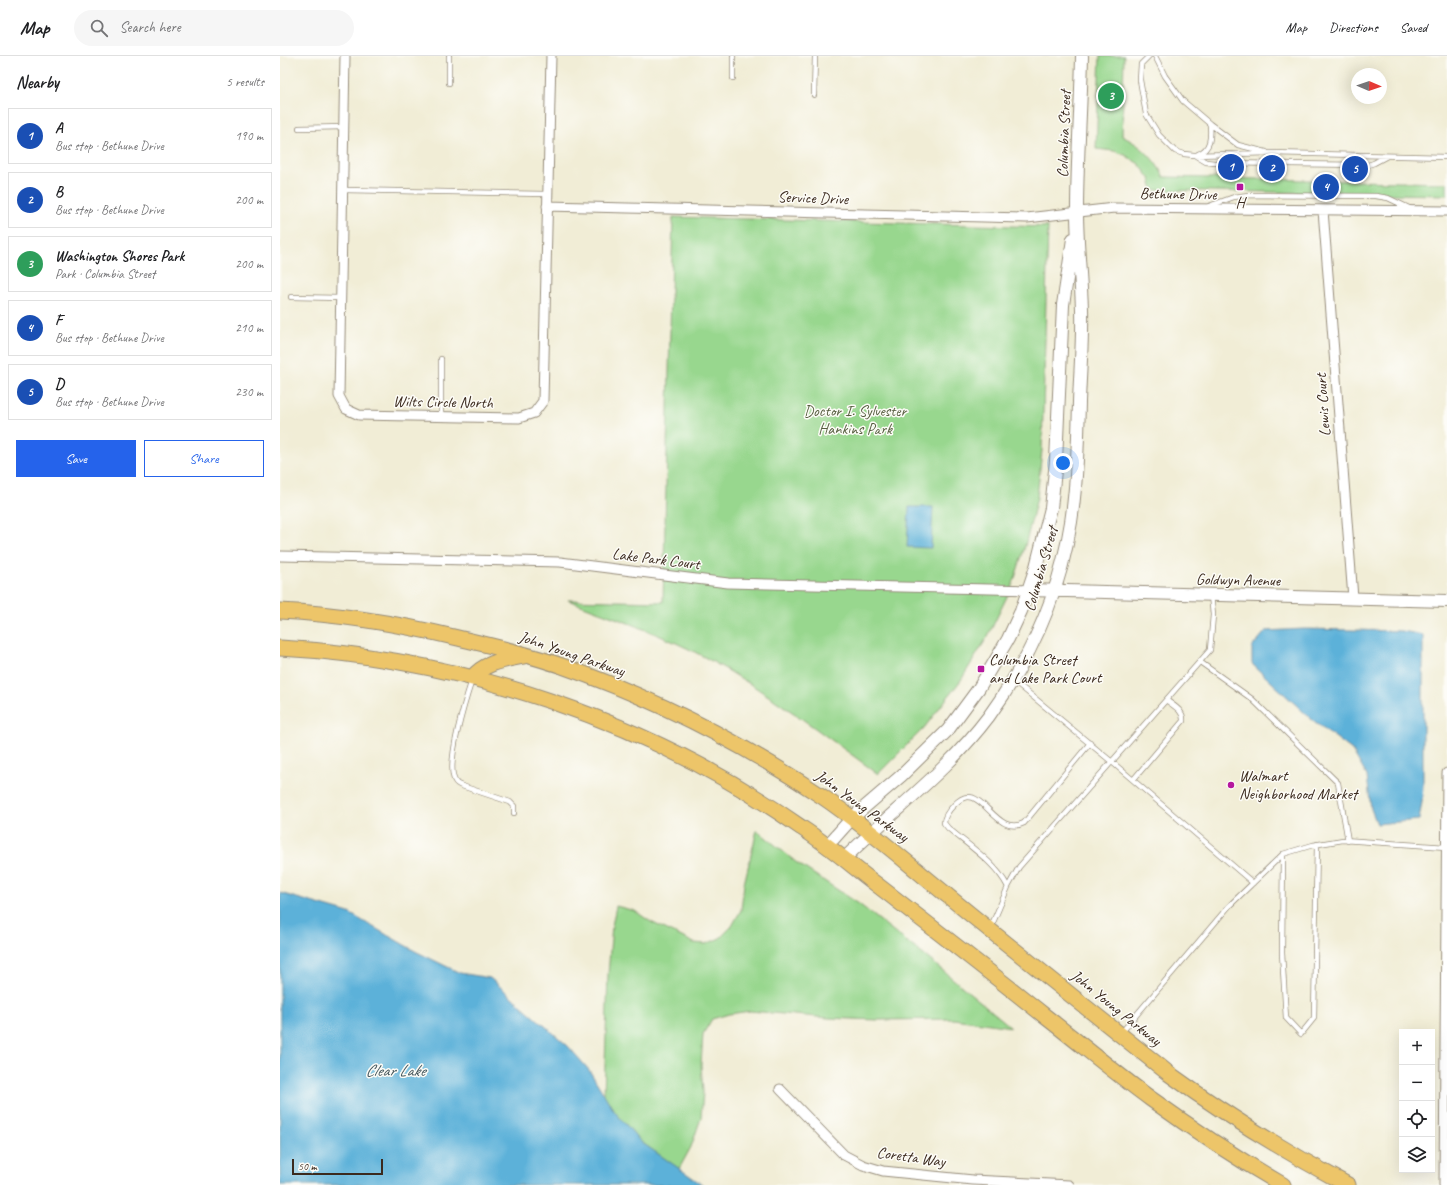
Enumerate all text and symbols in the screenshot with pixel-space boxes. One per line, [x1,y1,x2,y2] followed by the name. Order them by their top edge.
[74,10,354,46] search box
[20,16,50,40] text: Map
[88,17,110,39] icon: search
[120,18,181,37] text: Search here
[1286,19,1307,36] text: Map
[1329,19,1378,36] text: Directions
[1400,19,1427,36] text: Saved
[1351,68,1387,104] north arrow
[16,72,59,93] text: Nearby
[226,74,264,90] text: 5 results
[1098,81,1124,111] pin: 3
[1052,87,1076,178] street label: Columbia Street
[55,119,63,138] text: A
[27,128,33,144] text: 1
[235,128,263,144] text: 190 m
[55,138,164,154] text: Bus stop · Bethune Drive
[1218,152,1244,182] pin: 1
[1259,153,1285,183] pin: 2
[1342,154,1368,184] pin: 5
[1313,172,1339,202] pin: 4
[1235,182,1245,192] marker: H
[55,183,63,202] text: B
[1139,183,1218,205] street label: Bethune Drive
[777,187,850,209] street label: Service Drive
[27,192,33,208] text: 2
[235,192,263,208] text: 200 m
[1235,193,1247,213] place label: H
[55,202,164,218] text: Bus stop · Bethune Drive
[55,247,184,266] text: Washington Shores Park
[27,256,33,272] text: 3
[235,256,263,272] text: 200 m
[55,266,155,282] text: Park · Columbia Street
[55,311,62,330] text: F
[27,320,33,336] text: 4
[235,320,263,336] text: 210 m
[55,330,164,346] text: Bus stop · Bethune Drive
[1311,371,1335,437] street label: Lewis Court
[55,375,64,394] text: D
[27,384,33,400] text: 5
[235,384,263,400] text: 230 m
[393,391,494,413] street label: Wilts Circle North
[55,394,164,410] text: Bus stop · Bethune Drive
[804,401,908,439] park label: Doctor I. Sylvester Hankins Park
[16,440,136,477] button: Save
[144,440,264,477] button: Share
[1053,453,1073,473] your location
[1019,522,1063,614] street label: Columbia Street
[611,544,703,574] street label: Lake Park Court
[1196,569,1282,591] street label: Goldwyn Avenue
[516,626,629,682] street label: John Young Parkway
[989,650,1103,688] place label: Columbia Street and Lake Park Court
[976,664,986,674] marker: Columbia Street and Lake Park Court
[811,765,914,847] street label: John Young Parkway
[1239,766,1360,804] place label: Walmart Neighborhood Market
[1226,780,1236,790] marker: Walmart Neighborhood Market
[1066,965,1166,1051] street label: John Young Parkway
[1399,1029,1435,1173] map controls
[1399,1029,1435,1065] button: +
[365,1060,427,1081] water label: Clear Lake
[1399,1065,1435,1101] button: −
[1399,1101,1435,1137] button: locate
[1399,1137,1435,1173] button: layers
[876,1142,948,1172] street label: Coretta Way
[292,1157,383,1176] scale bar
[298,1159,317,1173] text: 50 m

